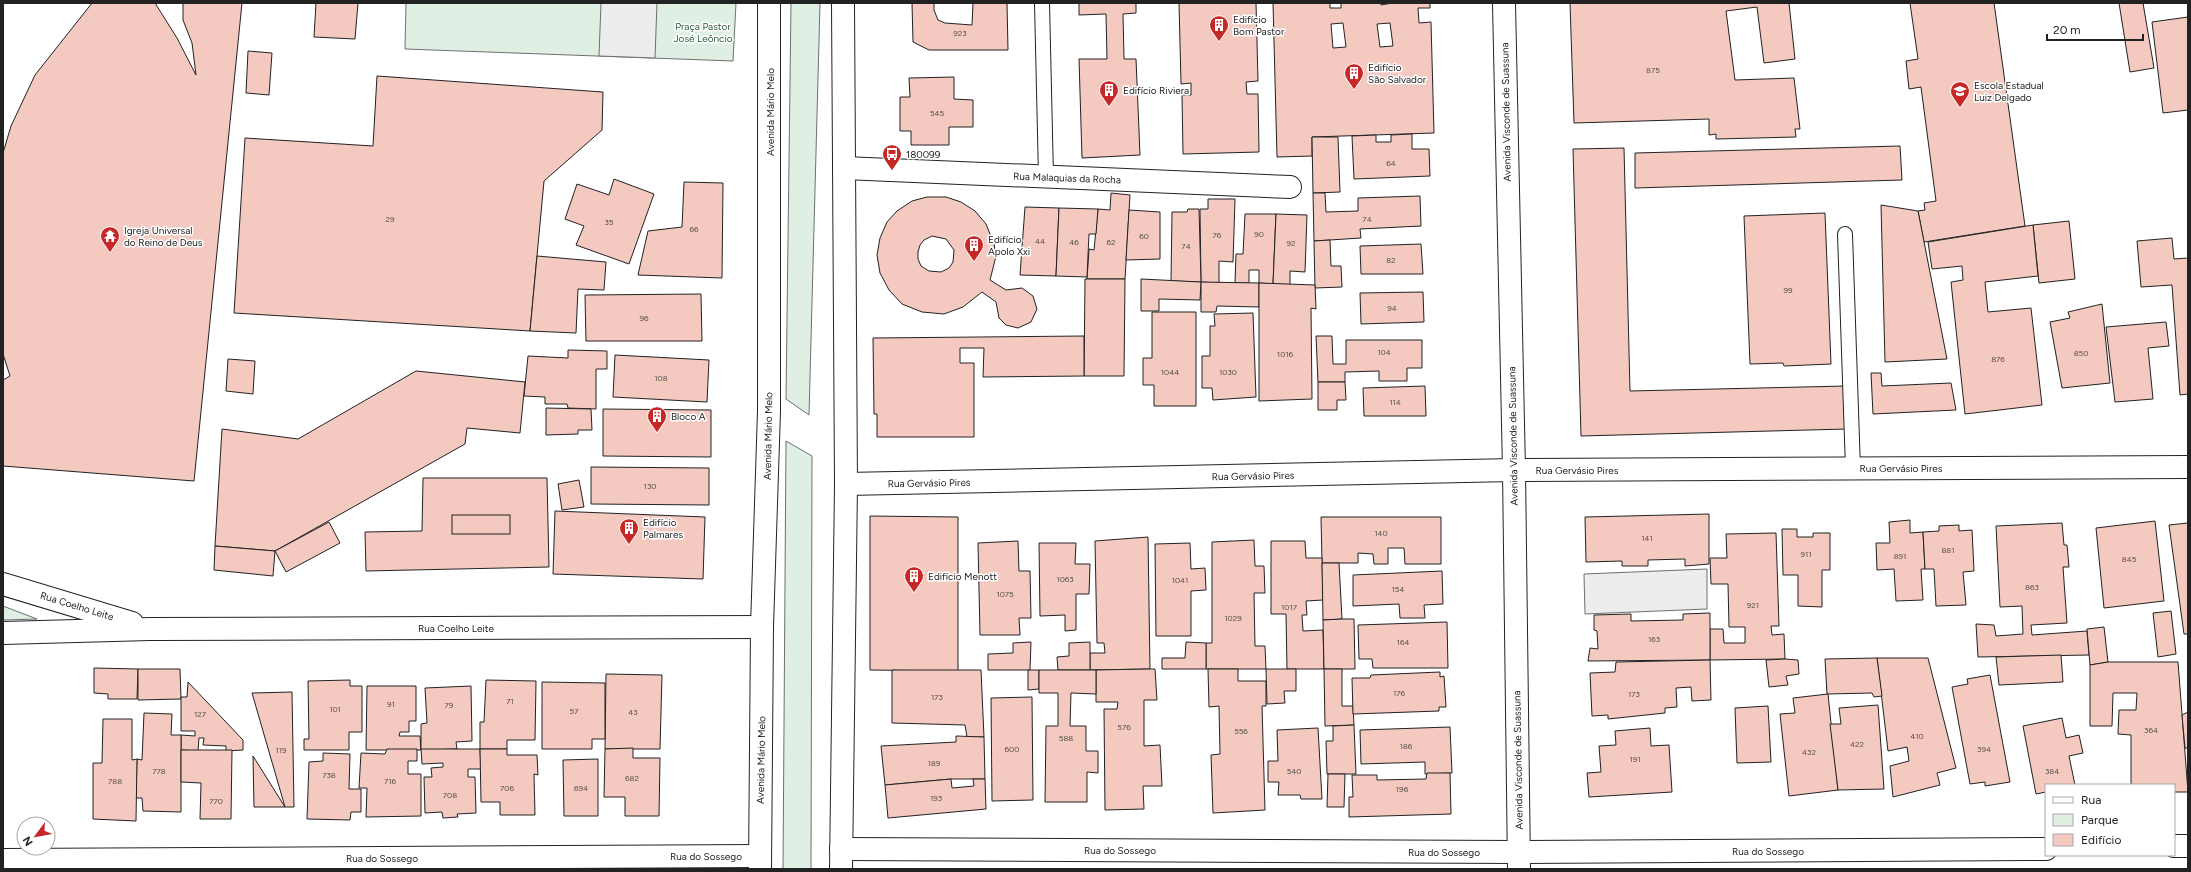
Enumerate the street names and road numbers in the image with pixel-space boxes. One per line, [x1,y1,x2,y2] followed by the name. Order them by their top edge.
[1498,42,1514,182] street label: Avenida Visconde de Suassuna
[764,68,777,156] street label: Avenida Mário Melo
[1013,170,1121,186] street label: Rua Malaquias da Rocha
[1505,366,1521,506] street label: Avenida Visconde de Suassuna
[761,392,775,480] street label: Avenida Mário Melo
[1860,462,1943,475] street label: Rua Gervásio Pires
[1536,464,1619,477] street label: Rua Gervásio Pires
[1211,469,1295,483] street label: Rua Gervásio Pires
[887,476,971,490] street label: Rua Gervásio Pires
[39,589,116,624] street label: Rua Coelho Leite
[418,622,495,635] street label: Rua Coelho Leite
[1510,690,1526,830] street label: Avenida Visconde de Suassuna
[754,716,768,804] street label: Avenida Mário Melo
[1084,844,1156,857] street label: Rua do Sossego
[1732,845,1804,858] street label: Rua do Sossego
[1408,846,1480,859] street label: Rua do Sossego
[670,850,742,863] street label: Rua do Sossego
[346,852,418,865] street label: Rua do Sossego

